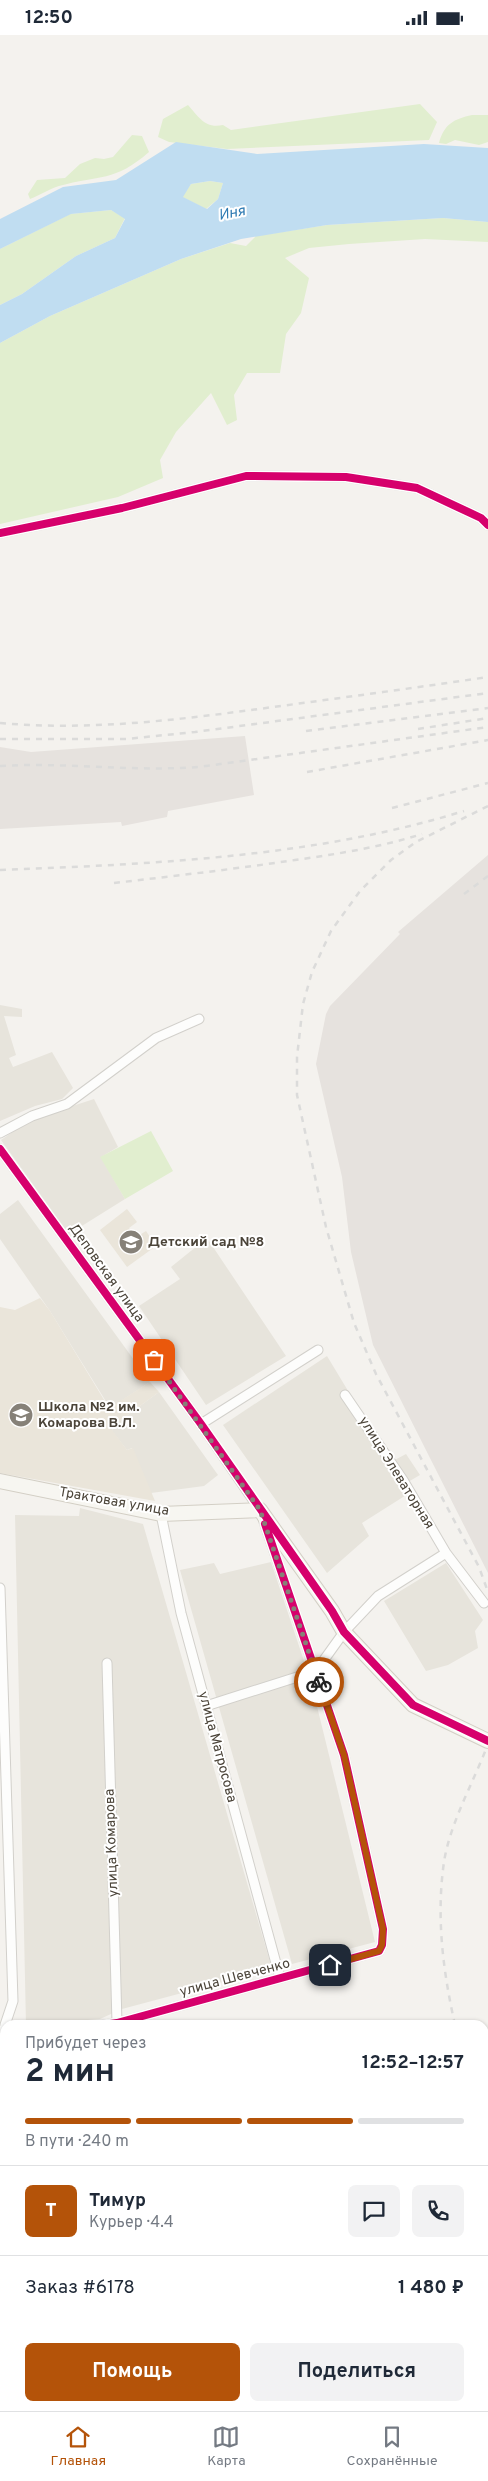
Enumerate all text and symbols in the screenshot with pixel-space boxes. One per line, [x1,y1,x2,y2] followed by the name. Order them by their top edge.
[25,6,73,30] text: 12:50
[217,202,247,226] water label: Иня
[65,1220,147,1326] street label: Деповская улица
[118,1229,144,1255] school or university icon: Детский сад №8
[148,1234,264,1251] place label: Детский сад №8
[133,1339,175,1381] pin
[140,1346,168,1374] icon: bag
[38,1399,140,1432] place label: Школа №2 им. Комарова В.Л.
[8,1402,34,1428] school or university icon: Школа №2 им. Комарова В.Л.
[354,1414,438,1532] street label: улица Элеваторная
[58,1484,170,1520] street label: Трактовая улица
[294,1657,344,1707] courier
[305,1668,333,1696] icon: bike
[194,1690,240,1804] street label: улица Матросова
[102,1789,122,1897] street label: улица Комарова
[309,1944,351,1986] pin
[316,1951,344,1979] icon: home
[178,1955,292,2001] street label: улица Шевченко
[25,2034,147,2054] text: Прибудет через
[362,2051,464,2075] text: 12:52–12:57
[25,2053,115,2093] text: 2 мин
[25,2132,129,2152] text: В пути · 240 m
[348,2185,400,2237] button: chat
[412,2185,464,2237] button: phone
[89,2189,146,2213] text: Тимур
[45,2199,57,2223] text: Т
[89,2213,174,2233] text: Курьер · 4.4
[25,2276,135,2300] text: Заказ #6178
[398,2276,464,2300] text: 1 480 ₽
[25,2343,240,2401] button: Помощь
[250,2343,464,2401] button: Поделиться
[51,2423,106,2470] tab: Главная
[207,2423,246,2470] tab: Карта
[347,2423,437,2470] tab: Сохранённые

